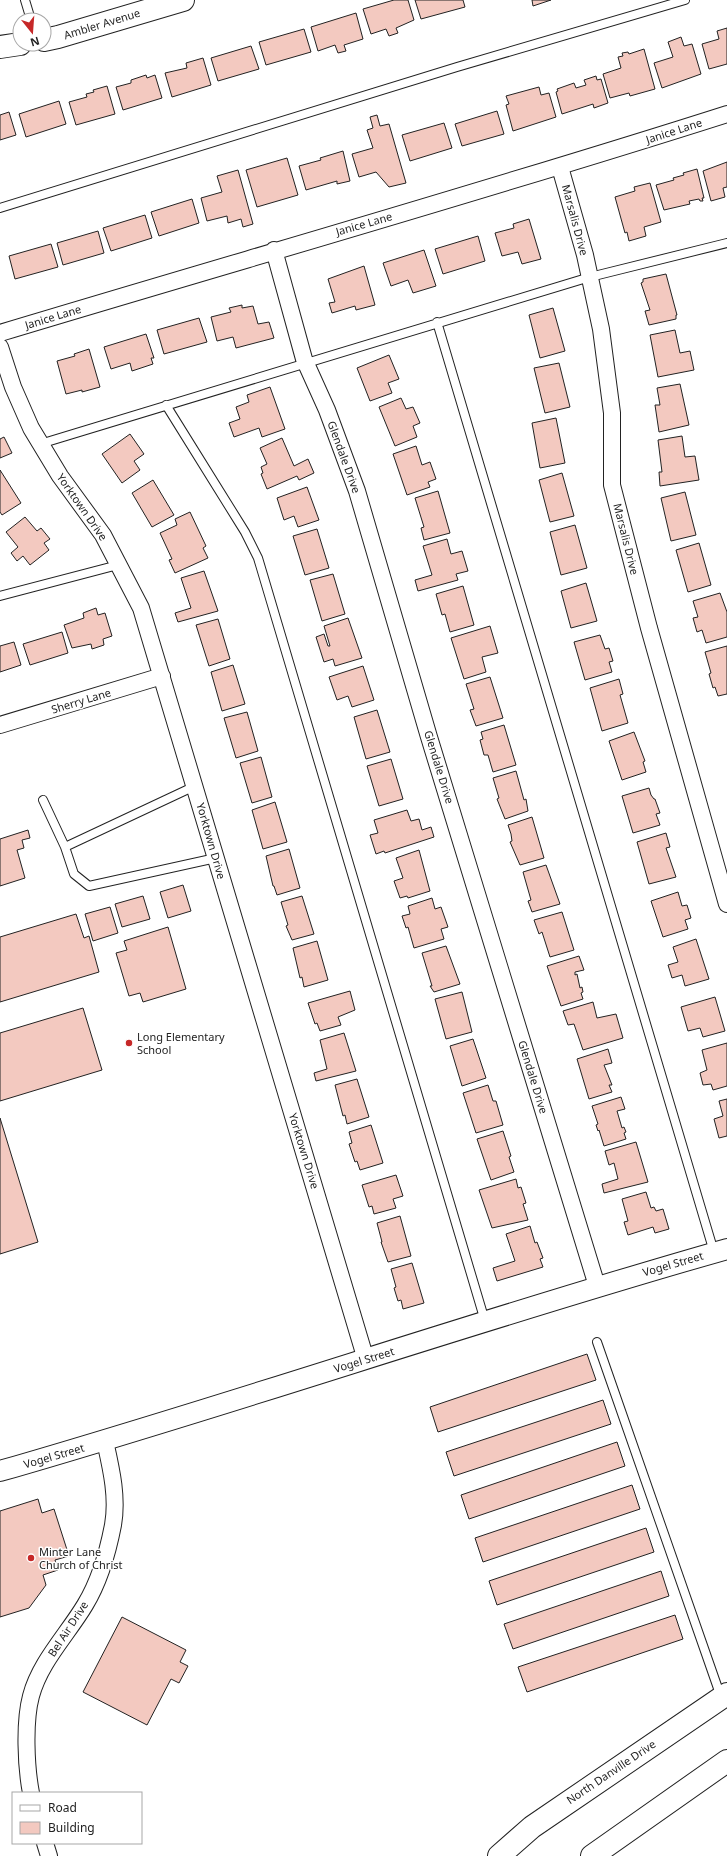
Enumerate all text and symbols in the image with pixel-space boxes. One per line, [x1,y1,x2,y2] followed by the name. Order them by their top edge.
[62,5,142,42] street label: Ambler Avenue
[12,12,52,52] north arrow
[29,34,42,51] text: N
[643,114,704,147] street label: Janice Lane
[559,183,592,257] street label: Marsalis Drive
[333,208,394,239] street label: Janice Lane
[22,301,83,332] street label: Janice Lane
[324,419,364,495] street label: Glendale Drive
[54,470,111,543] street label: Yorktown Drive
[610,502,643,576] street label: Marsalis Drive
[49,684,112,717] street label: Sherry Lane
[421,728,458,805] street label: Glendale Drive
[193,801,230,881] street label: Yorktown Drive
[137,1029,225,1057] place label: Long Elementary School
[124,1038,134,1048] marker: Long Elementary School
[515,1038,552,1115] street label: Glendale Drive
[286,1111,323,1191] street label: Yorktown Drive
[641,1248,705,1279] street label: Vogel Street
[332,1343,396,1376] street label: Vogel Street
[22,1440,86,1471] street label: Vogel Street
[39,1544,123,1572] place label: Minter Lane Church of Christ
[26,1553,36,1563] marker: Minter Lane Church of Christ
[44,1598,91,1659] street label: Bel Air Drive
[563,1736,658,1807] street label: North Danville Drive
[12,1792,142,1844] legend
[48,1799,77,1816] text: Road
[48,1819,95,1836] text: Building

